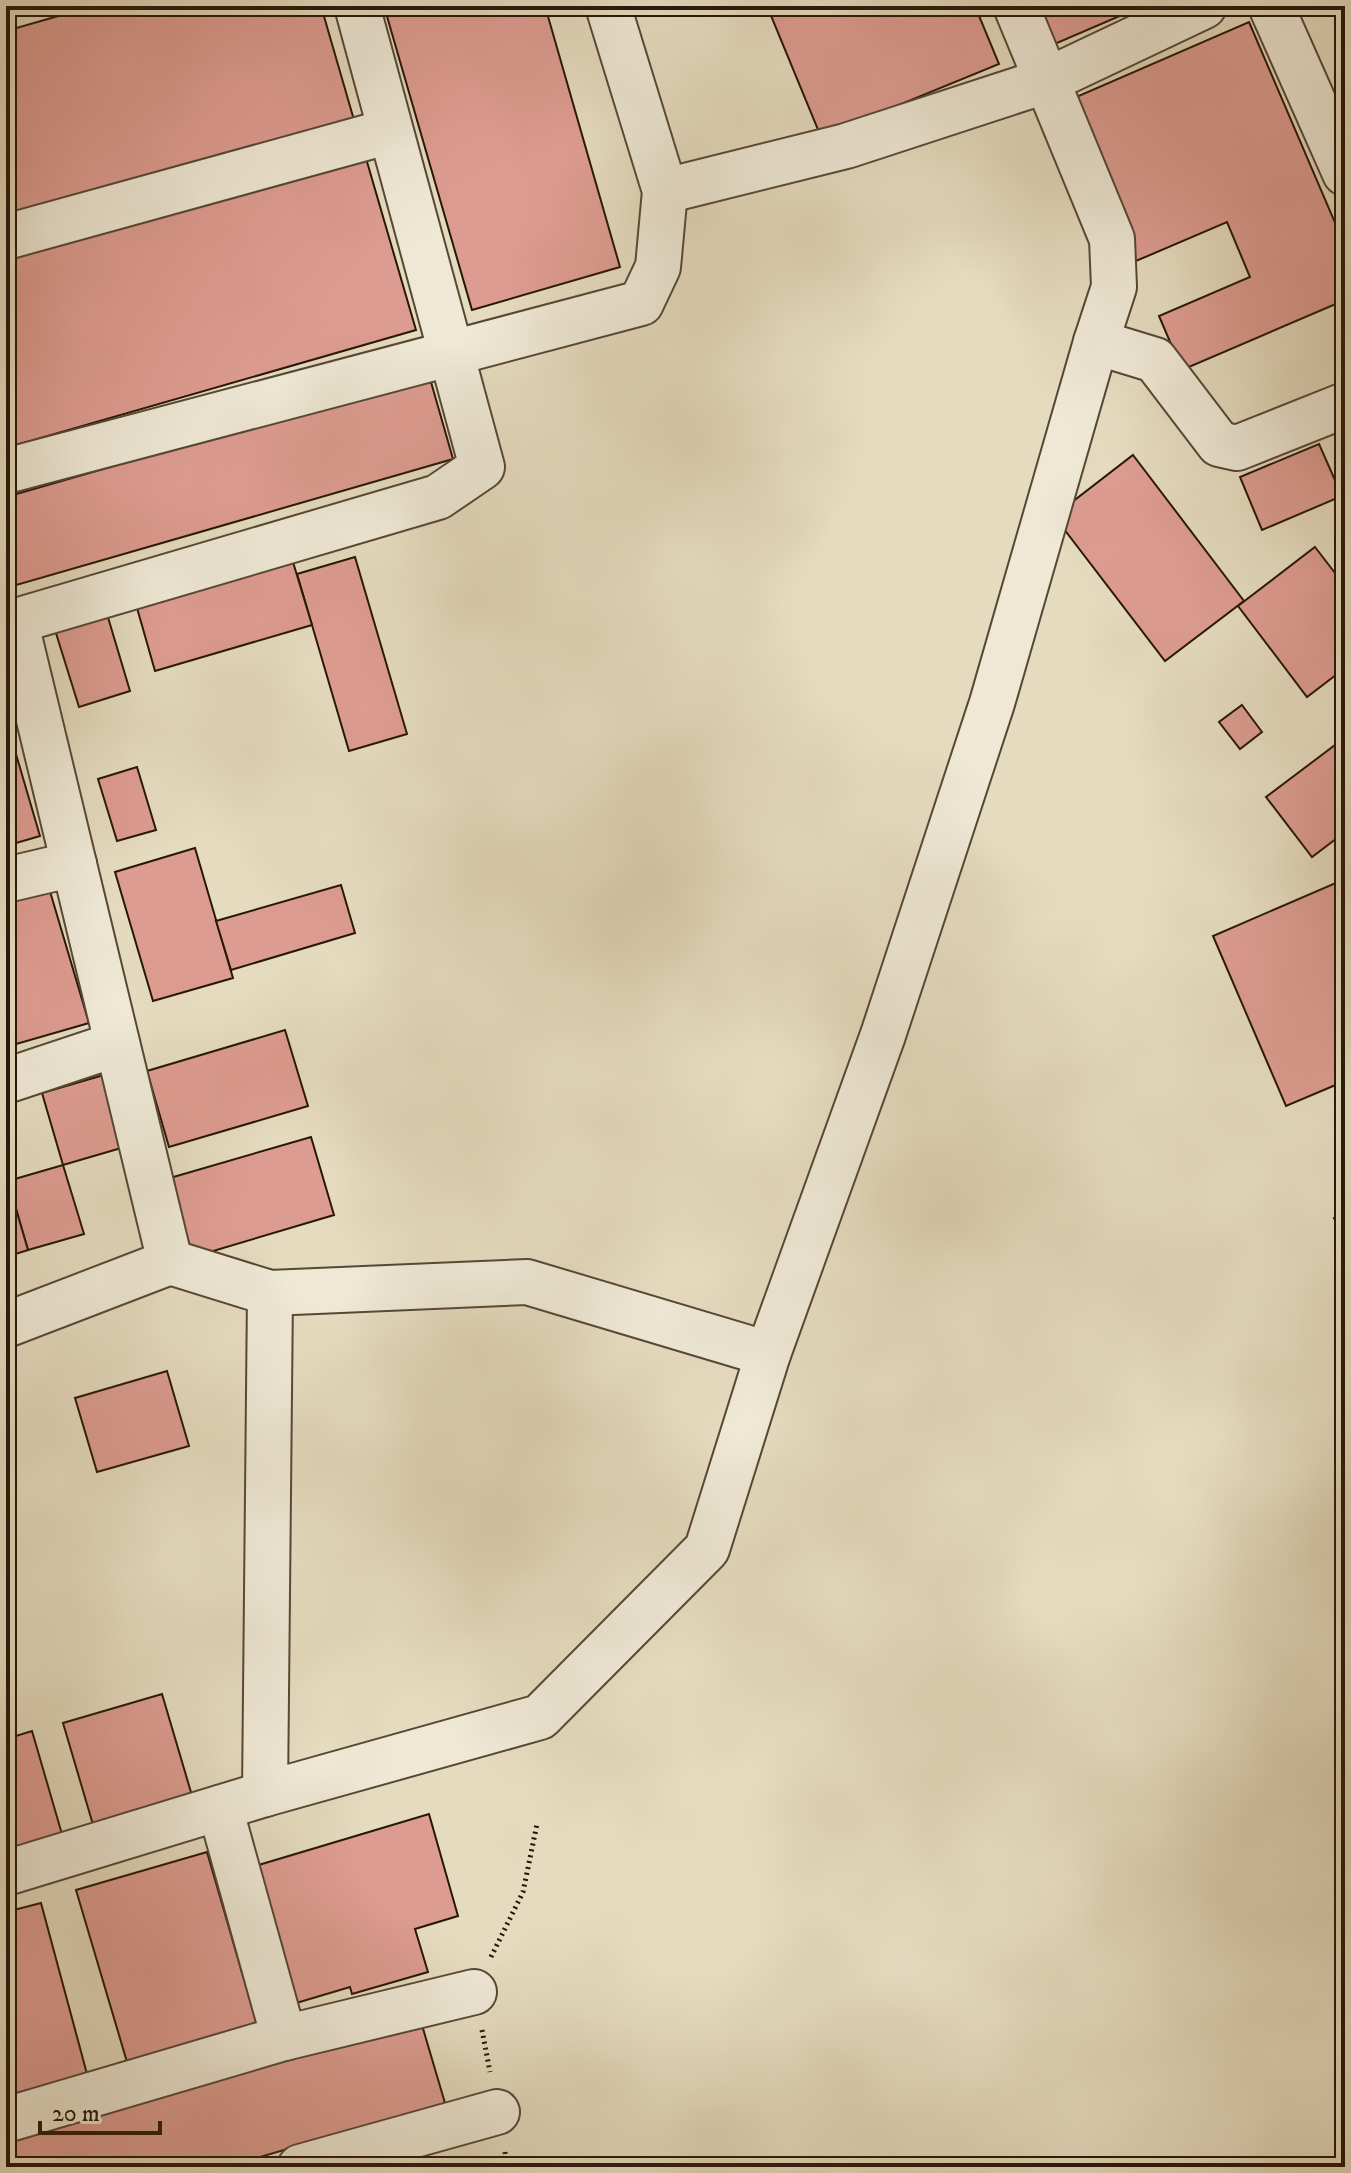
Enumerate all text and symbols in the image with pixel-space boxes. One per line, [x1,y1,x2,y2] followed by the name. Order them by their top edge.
[40,2085,160,2135] scale bar
[52,2099,100,2129] text: 20 m

